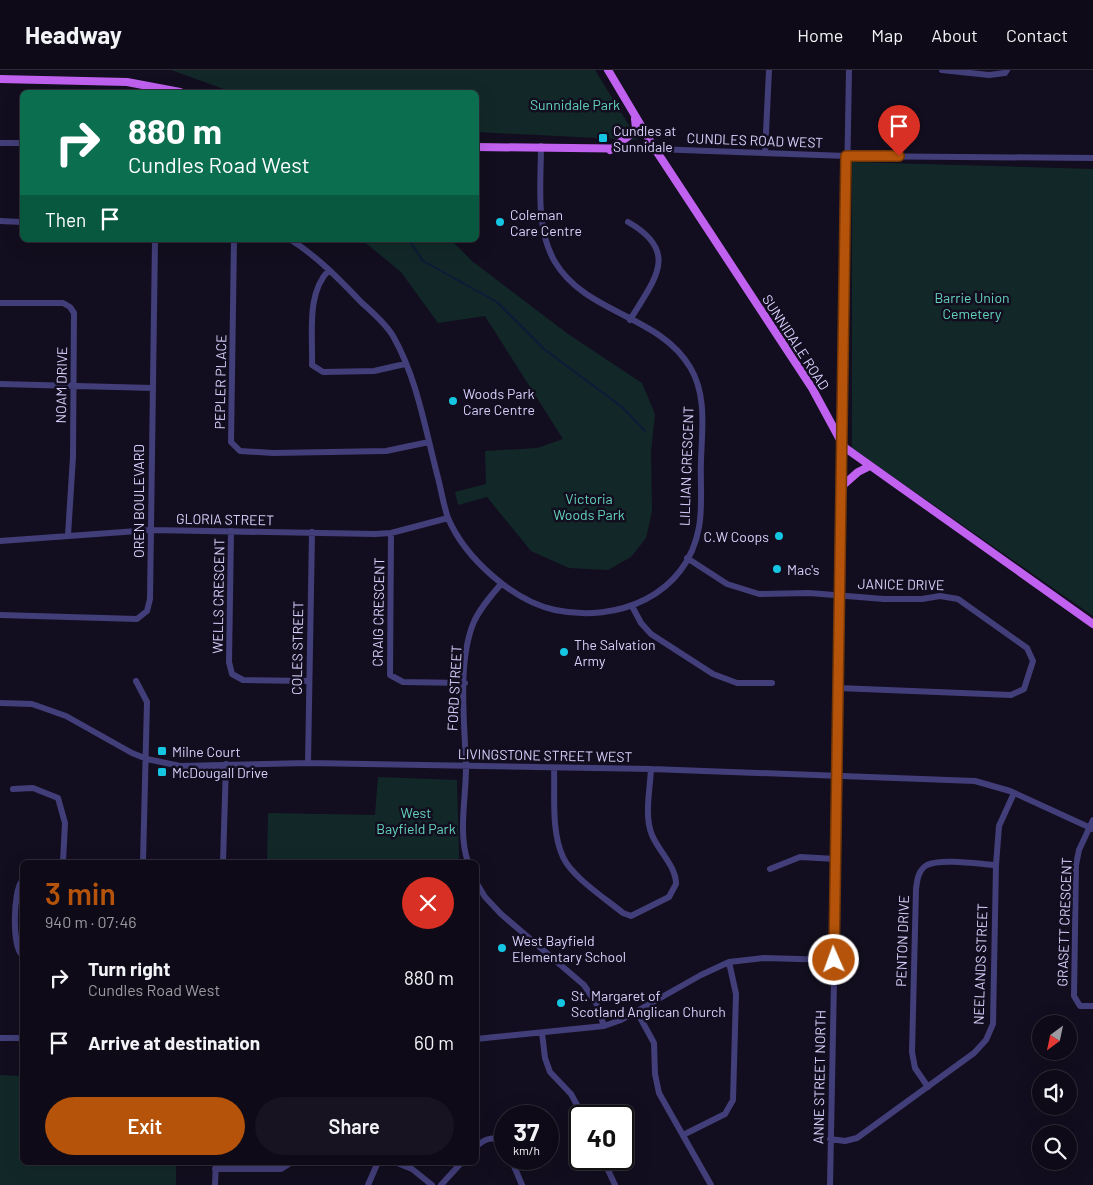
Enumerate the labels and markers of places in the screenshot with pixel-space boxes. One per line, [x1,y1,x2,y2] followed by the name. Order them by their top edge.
[878,105,920,156] pin
[613,122,676,155] place label: Cundles at Sunnidale
[597,132,609,144] marker: Cundles at Sunnidale
[510,206,582,239] place label: Coleman Care Centre
[494,216,506,228] marker: Coleman Care Centre
[463,385,535,418] place label: Woods Park Care Centre
[447,395,459,407] marker: Woods Park Care Centre
[704,528,769,545] place label: C.W Coops
[773,530,785,542] marker: C.W Coops
[787,561,820,578] place label: Mac's
[771,563,783,575] marker: Mac's
[574,636,656,669] place label: The Salvation Army
[558,646,570,658] marker: The Salvation Army
[172,743,241,760] place label: Milne Court
[156,745,168,757] marker: Milne Court
[172,764,268,781] place label: McDougall Drive
[156,766,168,778] marker: McDougall Drive
[512,932,626,965] place label: West Bayfield Elementary School
[496,942,508,954] marker: West Bayfield Elementary School
[571,987,726,1020] place label: St. Margaret of Scotland Anglican Church
[555,997,567,1009] marker: St. Margaret of Scotland Anglican Church

